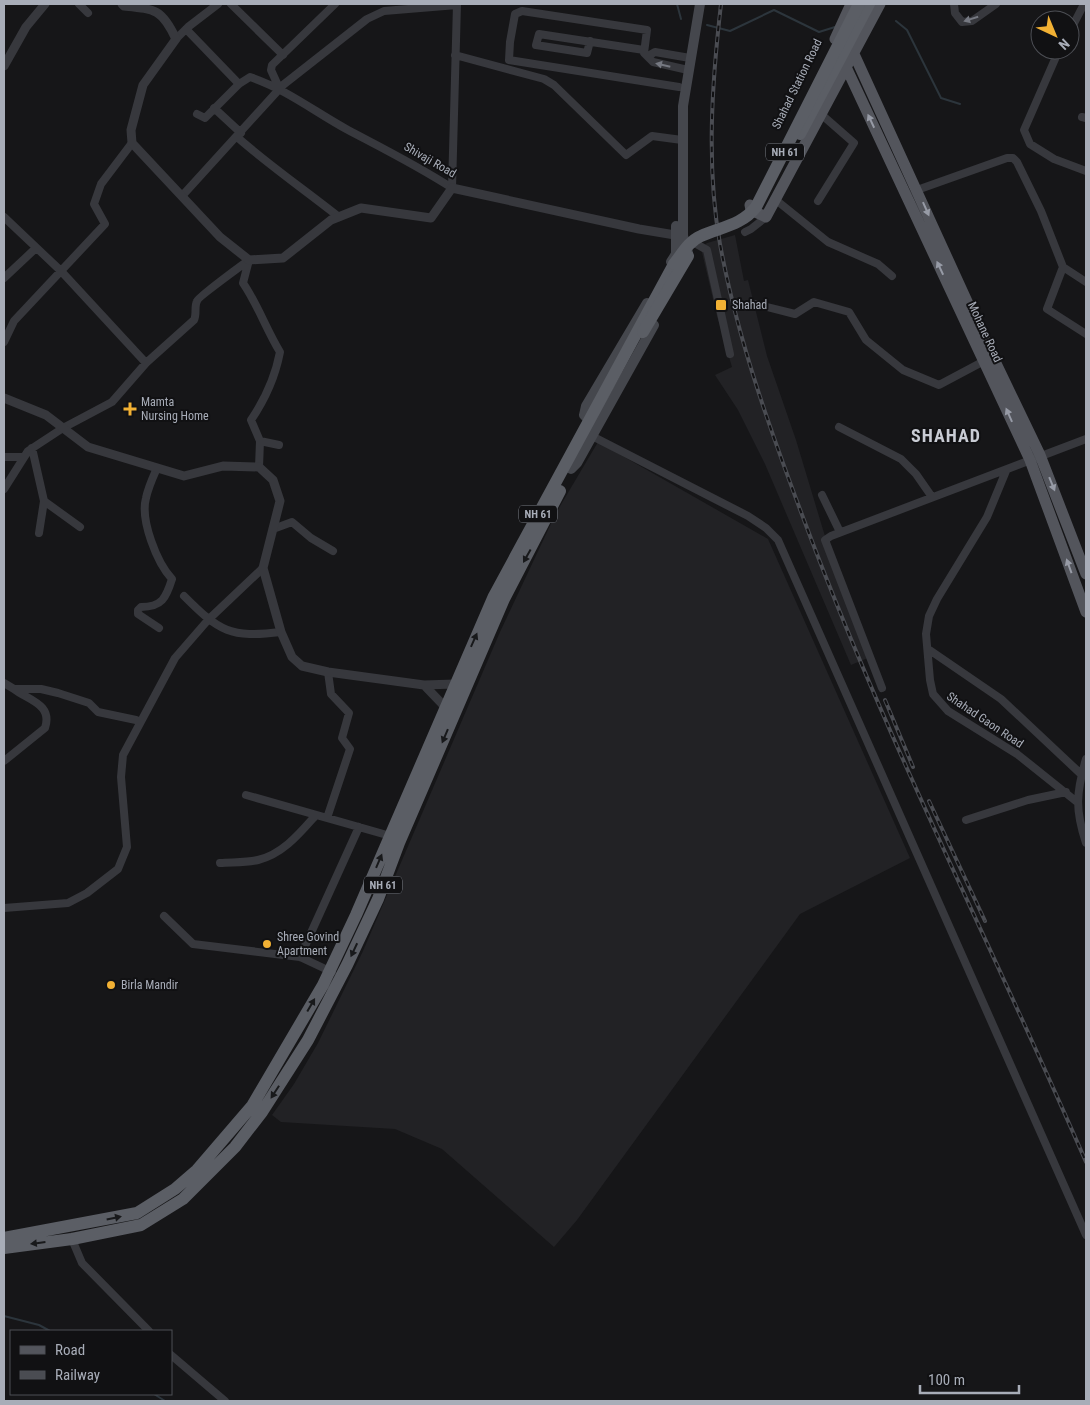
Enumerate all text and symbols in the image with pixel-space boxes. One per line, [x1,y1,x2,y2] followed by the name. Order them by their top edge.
[1030,10,1080,60] north arrow
[963,16,978,24] one-way arrow
[1055,36,1073,53] text: N
[769,37,825,131] street label: Shahad Station Road
[656,61,671,69] one-way arrow
[867,114,875,128] one-way arrow
[401,139,459,181] street label: Shivaji Road
[766,144,804,160] road number: NH 61
[922,202,930,216] one-way arrow
[936,261,944,275] one-way arrow
[714,298,728,312] marker: Shahad
[732,298,767,312] place label: Shahad
[965,300,1005,364] street label: Mohane Road
[141,395,209,423] place label: Mamta Nursing Home
[123,402,137,416] marker: Mamta Nursing Home
[1005,408,1013,422] one-way arrow
[911,425,981,446] district label: SHAHAD
[1048,477,1056,492] one-way arrow
[519,506,557,522] road number: NH 61
[523,549,531,564] one-way arrow
[1065,559,1072,574] one-way arrow
[471,633,479,647] one-way arrow
[944,689,1026,751] street label: Shahad Gaon Road
[441,729,449,744] one-way arrow
[376,854,384,868] one-way arrow
[364,876,402,894] road number: NH 61
[277,930,339,958] place label: Shree Govind Apartment
[261,938,273,950] marker: Shree Govind Apartment
[350,943,358,957] one-way arrow
[121,978,179,992] place label: Birla Mandir
[105,979,117,991] marker: Birla Mandir
[307,999,316,1012] one-way arrow
[271,1085,280,1098] one-way arrow
[106,1214,121,1222] one-way arrow
[29,1239,45,1247] one-way arrow
[10,1330,172,1395] legend
[55,1341,85,1359] text: Road
[920,1362,1019,1394] scale bar
[55,1366,100,1384] text: Railway
[928,1371,965,1389] text: 100 m

